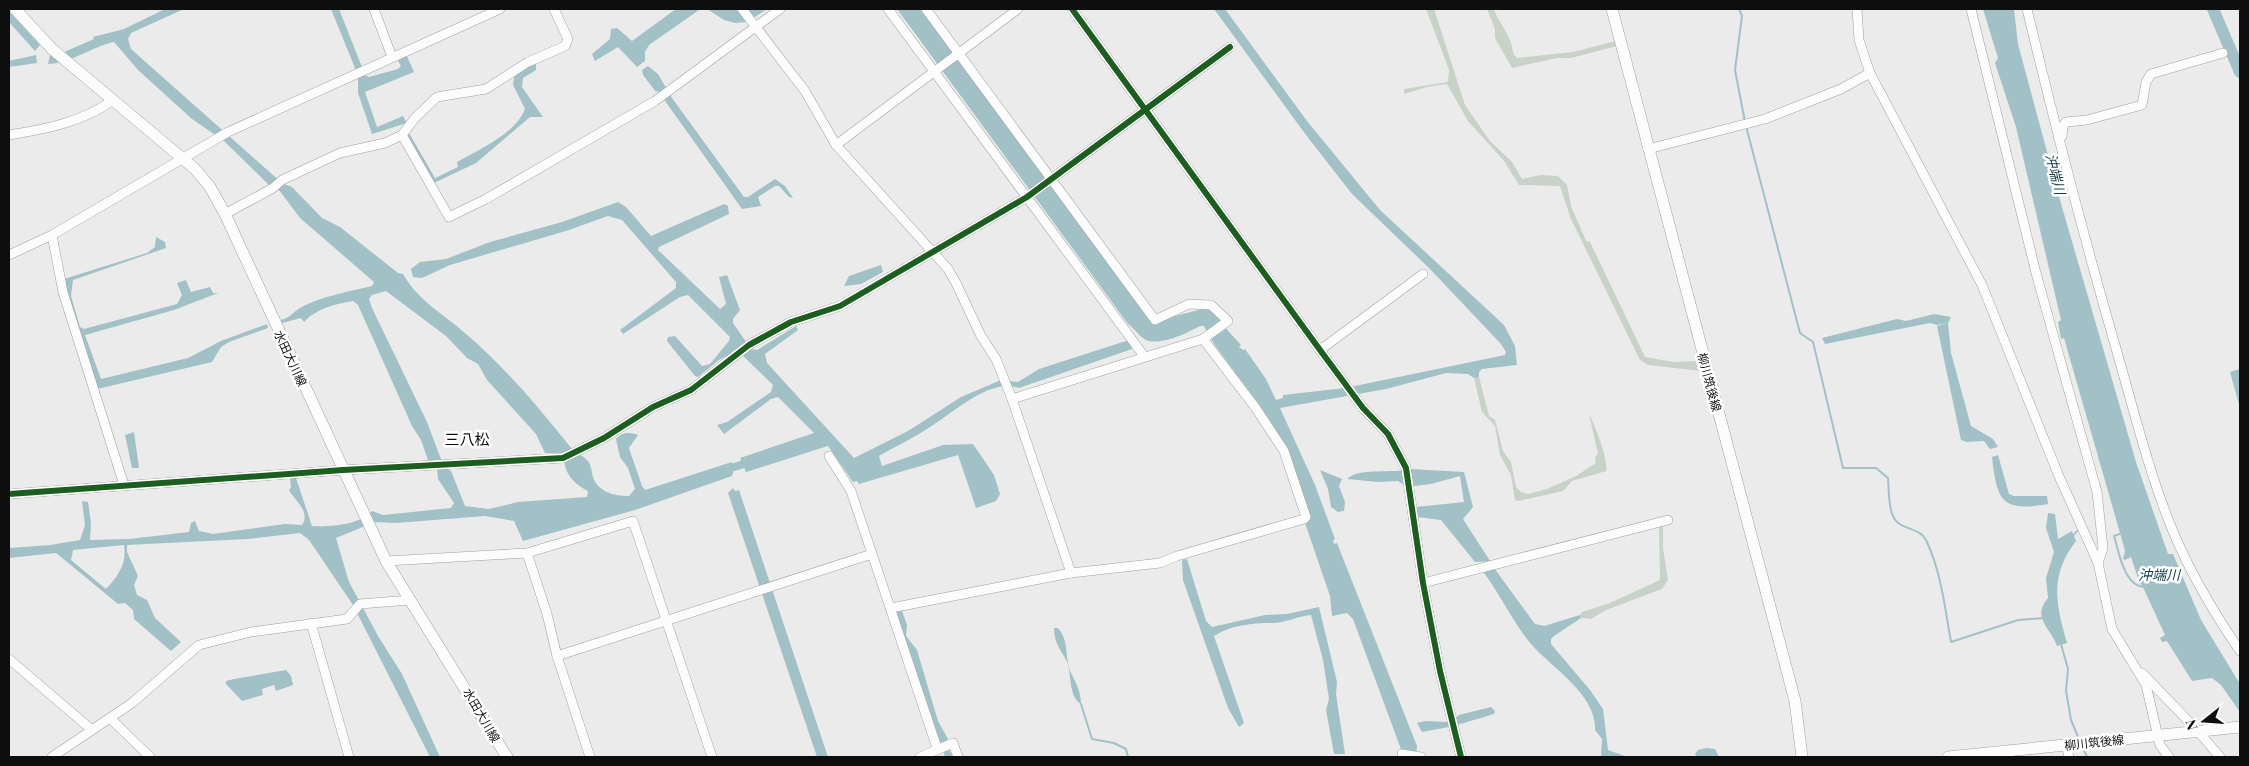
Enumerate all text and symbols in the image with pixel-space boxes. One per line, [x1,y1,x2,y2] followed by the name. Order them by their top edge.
[2042,151,2071,199] water label: 沖端川
[271,327,311,389] street label: 水田大川線
[1695,351,1725,413] street label: 柳川筑後線
[444,429,490,449] district label: 三八松
[2138,565,2182,584] water label: 沖端川
[460,685,504,745] street label: 水田大川線
[2179,696,2229,746] north arrow
[2181,717,2202,733] text: N
[2063,731,2125,753] street label: 柳川筑後線

